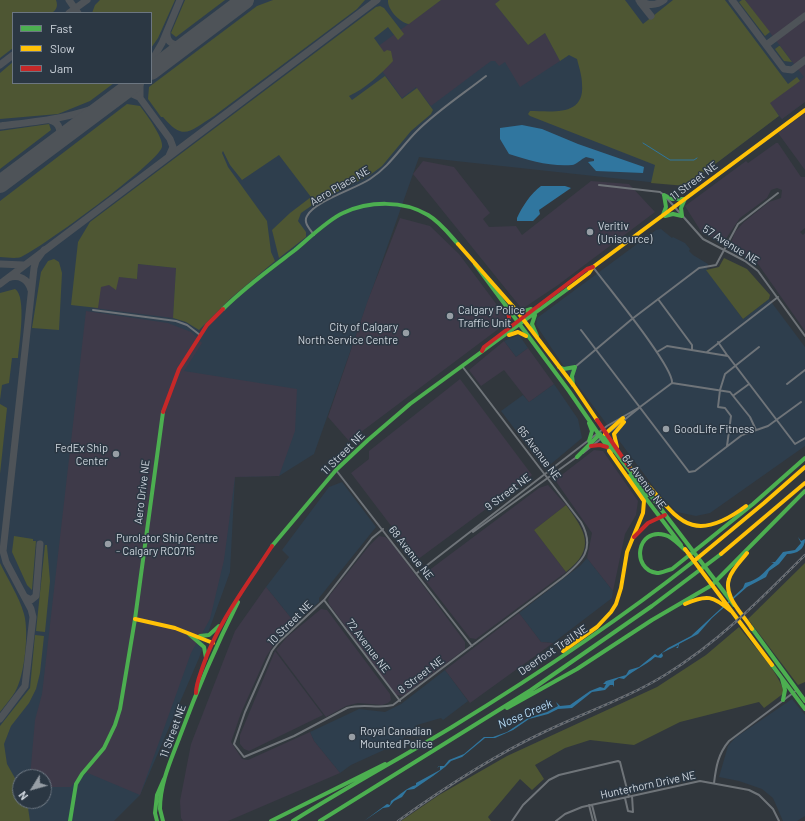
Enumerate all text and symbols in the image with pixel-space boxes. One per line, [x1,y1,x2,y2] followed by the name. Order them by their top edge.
[12,12,152,84] legend
[50,21,73,35] text: Fast
[50,41,75,55] text: Slow
[50,61,73,75] text: Jam
[668,159,720,203] street label: 11 Street NE
[308,164,372,208] street label: Aero Place NE
[598,219,652,245] place label: Veritiv (Unisource)
[700,222,762,268] street label: 57 Avenue NE
[585,227,595,237] marker: Veritiv (Unisource)
[458,303,525,329] place label: Calgary Police Traffic Unit
[445,311,455,321] marker: Calgary Police Traffic Unit
[298,320,398,346] place label: City of Calgary North Service Centre
[401,328,411,338] marker: City of Calgary North Service Centre
[674,422,754,436] place label: GoodLife Fitness
[514,423,564,483] street label: 65 Avenue NE
[661,424,671,434] marker: GoodLife Fitness
[318,428,368,478] street label: 11 Street NE
[55,441,108,467] place label: FedEx Ship Center
[111,449,121,459] marker: FedEx Ship Center
[619,452,669,512] street label: 64 Avenue NE
[131,459,153,525] street label: Aero Drive NE
[482,470,534,514] street label: 9 Street NE
[386,523,436,583] street label: 68 Avenue NE
[116,531,218,557] place label: Purolator Ship Centre - Calgary RC0715
[103,539,113,549] marker: Purolator Ship Centre - Calgary RC0715
[265,598,315,648] street label: 10 Street NE
[343,616,393,676] street label: 72 Avenue NE
[516,622,590,678] street label: Deerfoot Trail NE
[395,653,447,697] street label: 8 Street NE
[496,696,554,732] water label: Nose Creek
[157,702,189,760] street label: 11 Street NE
[360,724,433,750] place label: Royal Canadian Mounted Police
[347,732,357,742] marker: Royal Canadian Mounted Police
[599,768,697,802] street label: Hunterhorn Drive NE
[12,769,52,809] north arrow
[15,789,30,803] text: N

